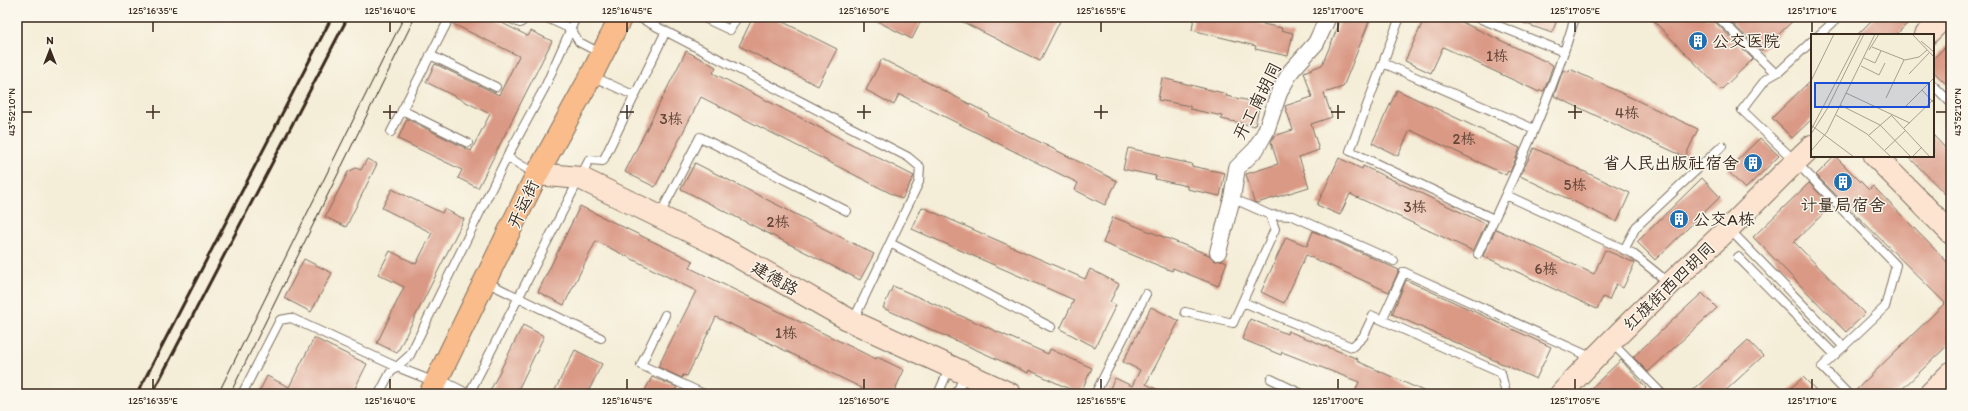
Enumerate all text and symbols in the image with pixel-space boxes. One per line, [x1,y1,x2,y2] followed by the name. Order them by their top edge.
[128,4,178,17] text: 125°16'35"E
[364,4,416,17] text: 125°16'40"E
[602,4,653,17] text: 125°16'45"E
[839,4,890,17] text: 125°16'50"E
[1076,4,1126,17] text: 125°16'55"E
[1312,4,1364,17] text: 125°17'00"E
[1550,4,1601,17] text: 125°17'05"E
[1787,4,1837,17] text: 125°17'10"E
[30,30,70,70] north arrow
[1687,30,1709,52] building icon: 公交医院
[1712,31,1780,51] place label: 公交医院
[46,34,54,47] text: N
[1811,34,1934,157] inset map
[1486,47,1508,65] house number: 1栋
[1229,59,1285,143] street label: 开工南胡同
[5,88,18,136] text: 43°52'10"N
[1951,88,1964,136] text: 43°52'10"N
[1615,104,1639,122] house number: 4栋
[659,110,683,128] house number: 3栋
[1453,130,1475,148] house number: 2栋
[1742,152,1764,174] building icon: 省人民出版社宿舍
[1603,153,1739,173] place label: 省人民出版社宿舍
[1832,171,1854,193] building icon: 计量局宿舍
[1564,176,1586,194] house number: 5栋
[503,177,543,231] street label: 开运街
[1801,195,1886,215] place label: 计量局宿舍
[1403,198,1427,216] house number: 3栋
[1668,208,1690,230] building icon: 公交A栋
[1693,209,1755,229] place label: 公交A栋
[767,213,789,231] house number: 2栋
[1619,237,1719,335] street label: 红旗街西四胡同
[748,257,802,299] street label: 建德路
[1535,260,1557,278] house number: 6栋
[775,324,797,342] house number: 1栋
[128,394,178,407] text: 125°16'35"E
[364,394,416,407] text: 125°16'40"E
[602,394,653,407] text: 125°16'45"E
[839,394,890,407] text: 125°16'50"E
[1076,394,1126,407] text: 125°16'55"E
[1312,394,1364,407] text: 125°17'00"E
[1550,394,1601,407] text: 125°17'05"E
[1787,394,1837,407] text: 125°17'10"E

